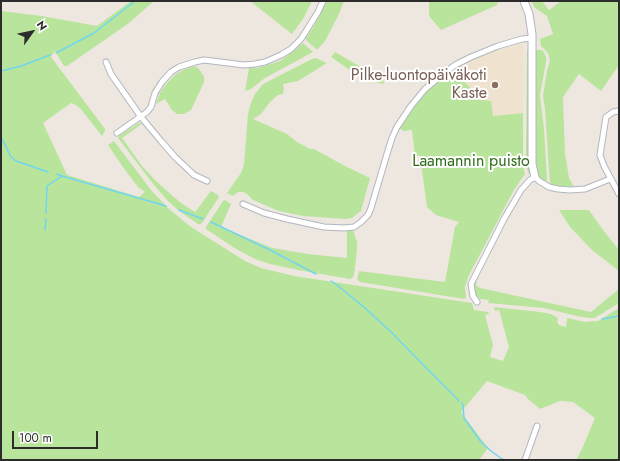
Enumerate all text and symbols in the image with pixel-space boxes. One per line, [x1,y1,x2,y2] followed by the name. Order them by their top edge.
[12,12,52,52] north arrow
[33,17,51,33] text: N
[351,66,487,104] place label: Pilke-luontopäiväkoti Kaste
[490,80,500,90] marker: Pilke-luontopäiväkoti Kaste
[412,152,530,172] park label: Laamannin puisto
[14,423,100,449] scale bar
[19,429,52,447] text: 100 m

